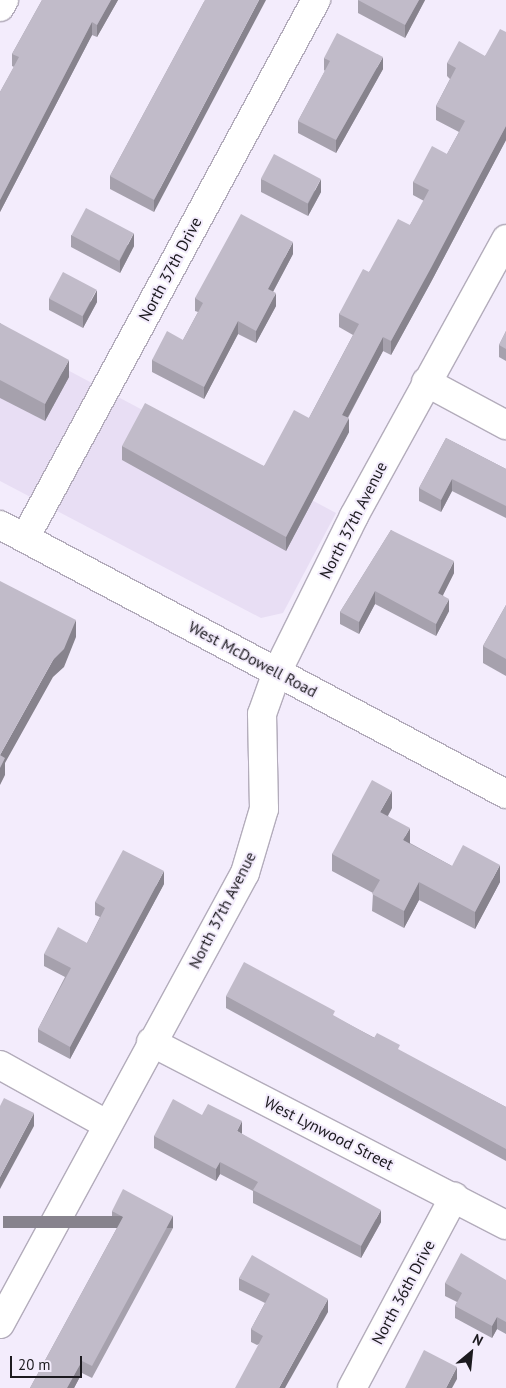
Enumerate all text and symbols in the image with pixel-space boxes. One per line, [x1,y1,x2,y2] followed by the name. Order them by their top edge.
[135,214,205,324] street label: North 37th Drive
[315,458,391,582] street label: North 37th Avenue
[185,617,321,701] street label: West McDowell Road
[184,848,260,972] street label: North 37th Avenue
[261,1092,397,1174] street label: West Lynwood Street
[367,1237,439,1347] street label: North 36th Drive
[446,1328,496,1378] north arrow
[470,1330,486,1350] text: N
[12,1346,85,1378] scale bar
[18,1355,51,1374] text: 20 m

